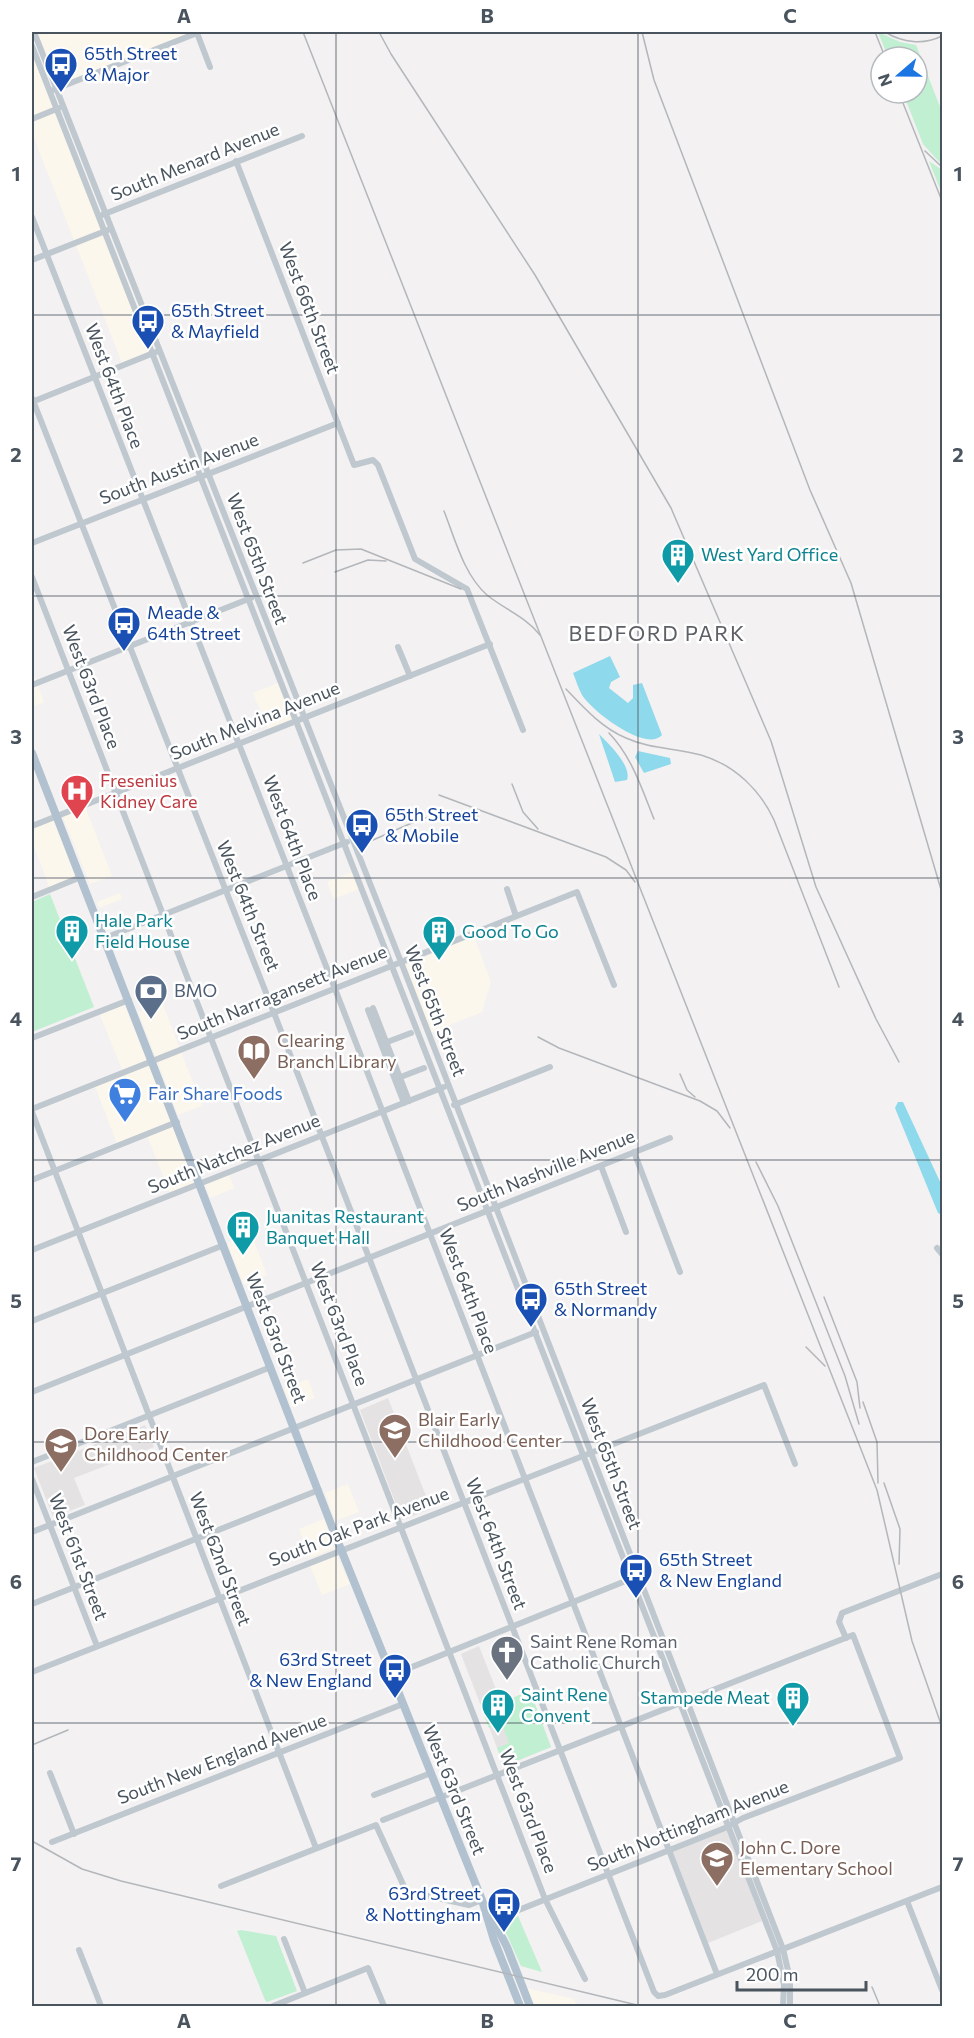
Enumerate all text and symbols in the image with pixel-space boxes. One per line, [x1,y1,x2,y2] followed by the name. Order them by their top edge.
[177,3,191,27] text: A
[480,3,494,27] text: B
[783,3,797,27] text: C
[84,42,177,85] place label: 65th Street & Major
[869,45,929,105] north arrow
[43,46,79,93] bus stop icon: 65th Street & Major
[873,71,895,89] text: N
[107,117,282,205] street label: South Menard Avenue
[11,161,21,185] text: 1
[953,161,963,185] text: 1
[275,239,345,377] street label: West 66th Street
[171,299,264,342] place label: 65th Street & Mayfield
[130,303,166,350] bus stop icon: 65th Street & Mayfield
[81,320,149,451] street label: West 64th Place
[96,428,261,509] street label: South Austin Avenue
[10,442,22,466] text: 2
[952,442,964,466] text: 2
[223,490,293,627] street label: West 65th Street
[660,537,696,584] building icon: West Yard Office
[701,543,838,565] place label: West Yard Office
[147,601,241,644] place label: Meade & 64th Street
[106,605,142,652] bus stop icon: Meade & 64th Street
[569,620,745,645] district label: BEDFORD PARK
[58,621,126,752] street label: West 63rd Place
[167,676,343,764] street label: South Melvina Avenue
[10,724,22,748] text: 3
[952,724,964,748] text: 3
[100,769,198,812] place label: Fresenius Kidney Care
[259,772,327,903] street label: West 64th Place
[59,773,95,820] hospital icon: Fresenius Kidney Care
[385,803,478,846] place label: 65th Street & Mobile
[344,807,380,854] bus stop icon: 65th Street & Mobile
[213,837,285,974] street label: West 64th Street
[95,909,190,952] place label: Hale Park Field House
[54,913,90,960] building icon: Hale Park Field House
[421,914,457,961] building icon: Good To Go
[462,920,559,942] place label: Good To Go
[174,940,390,1044] street label: South Narragansett Avenue
[401,942,471,1079] street label: West 65th Street
[133,973,169,1020] bank icon: BMO
[174,979,217,1001] place label: BMO
[10,1006,22,1030] text: 4
[952,1006,964,1030] text: 4
[277,1029,397,1072] place label: Clearing Branch Library
[236,1033,272,1080] library icon: Clearing Branch Library
[107,1076,143,1123] supermarket icon: Fair Share Foods
[148,1082,283,1104] place label: Fair Share Foods
[144,1108,323,1198] street label: South Natchez Avenue
[454,1124,638,1216] street label: South Nashville Avenue
[266,1205,424,1248] place label: Juanitas Restaurant Banquet Hall
[225,1209,261,1256] building icon: Juanitas Restaurant Banquet Hall
[435,1225,503,1356] street label: West 64th Place
[306,1258,374,1389] street label: West 63rd Place
[242,1269,312,1406] street label: West 63rd Street
[554,1277,657,1320] place label: 65th Street & Normandy
[513,1281,549,1328] bus stop icon: 65th Street & Normandy
[10,1288,22,1312] text: 5
[952,1288,964,1312] text: 5
[577,1395,647,1532] street label: West 65th Street
[418,1408,562,1451] place label: Blair Early Childhood Center
[377,1412,413,1459] school or university icon: Blair Early Childhood Center
[84,1422,228,1465] place label: Dore Early Childhood Center
[43,1426,79,1473] school or university icon: Dore Early Childhood Center
[462,1475,532,1613] street label: West 64th Street
[266,1482,452,1571] street label: South Oak Park Avenue
[185,1489,257,1629] street label: West 62nd Street
[45,1490,113,1623] street label: West 61st Street
[659,1548,782,1591] place label: 65th Street & New England
[618,1552,654,1599] bus stop icon: 65th Street & New England
[10,1569,22,1593] text: 6
[952,1569,964,1593] text: 6
[530,1630,678,1673] place label: Saint Rene Roman Catholic Church
[489,1634,525,1681] church icon: Saint Rene Roman Catholic Church
[249,1648,372,1691] place label: 63rd Street & New England
[377,1652,413,1699] bus stop icon: 63rd Street & New England
[775,1680,811,1727] building icon: Stampede Meat
[521,1683,608,1726] place label: Saint Rene Convent
[640,1686,770,1708] place label: Stampede Meat
[480,1687,516,1734] building icon: Saint Rene Convent
[114,1708,329,1808] street label: South New England Avenue
[419,1721,491,1858] street label: West 63rd Street
[495,1745,563,1876] street label: West 63rd Place
[584,1775,791,1876] street label: South Nottingham Avenue
[740,1836,893,1879] place label: John C. Dore Elementary School
[699,1840,735,1887] school or university icon: John C. Dore Elementary School
[11,1851,22,1875] text: 7
[953,1851,964,1875] text: 7
[365,1882,481,1925] place label: 63rd Street & Nottingham
[486,1886,522,1933] bus stop icon: 63rd Street & Nottingham
[737,1954,866,1992] scale bar
[746,1963,799,1985] text: 200 m
[177,2008,191,2032] text: A
[480,2008,494,2032] text: B
[783,2008,797,2032] text: C

